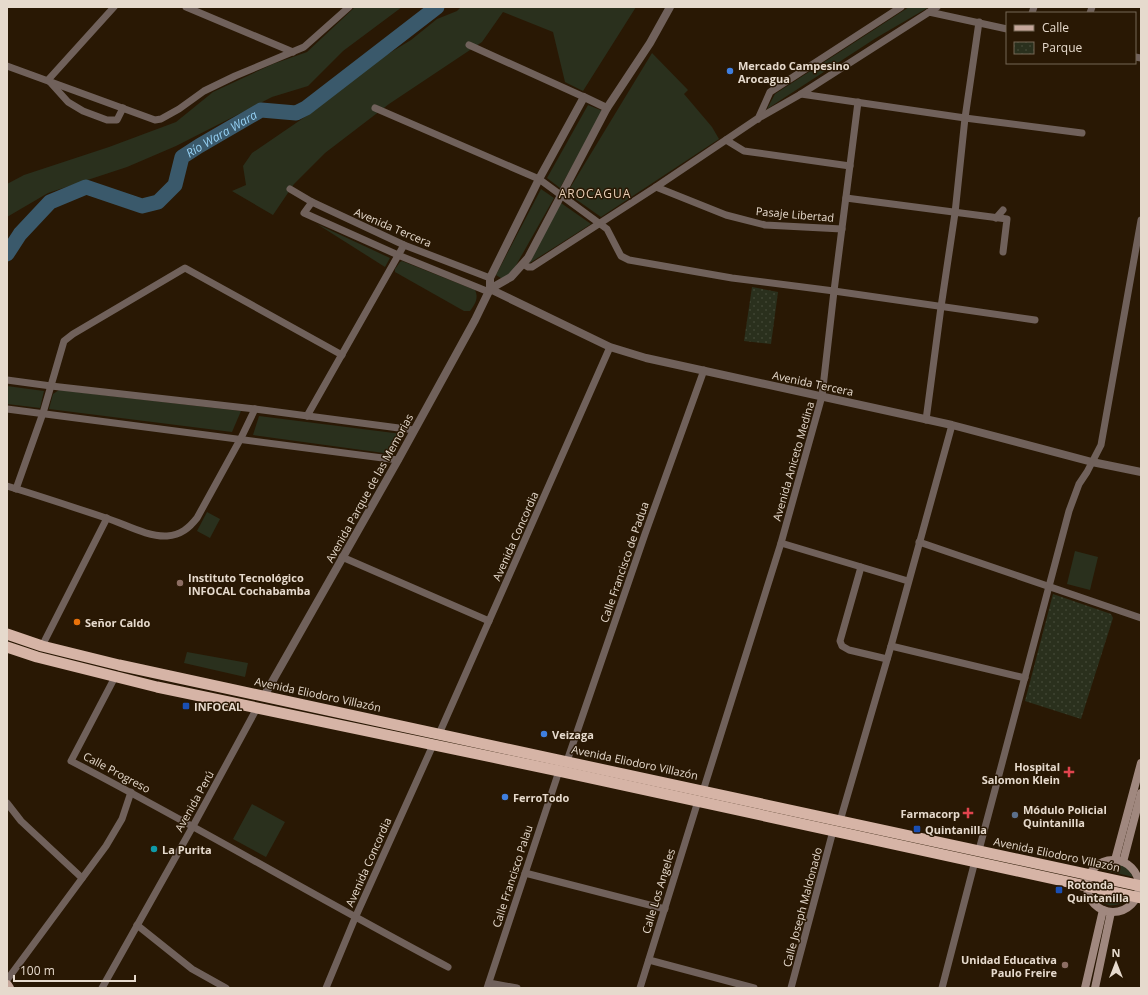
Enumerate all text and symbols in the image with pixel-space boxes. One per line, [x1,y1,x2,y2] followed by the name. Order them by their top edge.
[1006,12,1136,64] legend
[1042,19,1069,36] text: Calle
[1042,39,1082,56] text: Parque
[738,58,850,86] place label: Mercado Campesino Arocagua
[725,66,735,76] marker: Mercado Campesino Arocagua
[182,106,260,161] water label: Río Wara Wara
[559,185,631,202] district label: AROCAGUA
[755,203,835,225] street label: Pasaje Libertad
[352,204,434,250] street label: Avenida Tercera
[771,367,855,399] street label: Avenida Tercera
[769,400,817,522] street label: Avenida Aniceto Medina
[322,411,416,565] street label: Avenida Parque de las Memorias
[489,489,541,583] street label: Avenida Concordia
[596,500,652,624] street label: Calle Francisco de Padua
[188,570,310,598] place label: Instituto Tecnológico INFOCAL Cochabamba
[175,578,185,588] marker: Instituto Tecnológico INFOCAL Cochabamba
[85,615,150,630] place label: Señor Caldo
[72,617,82,627] marker: Señor Caldo
[253,673,383,715] street label: Avenida Eliodoro Villazón
[194,699,242,714] place label: INFOCAL
[181,701,191,711] marker: INFOCAL
[552,727,594,742] place label: Veizaga
[539,729,549,739] marker: Veizaga
[570,741,700,783] street label: Avenida Eliodoro Villazón
[81,748,153,796] street label: Calle Progreso
[982,759,1060,787] place label: Hospital Salomon Klein
[1063,766,1075,778] marker: Hospital Salomon Klein
[171,768,217,834] street label: Avenida Perú
[513,790,569,805] place label: FerroTodo
[500,792,510,802] marker: FerroTodo
[1023,802,1107,830] place label: Módulo Policial Quintanilla
[900,806,960,821] place label: Farmacorp
[963,808,973,818] marker: Farmacorp
[1010,810,1020,820] marker: Módulo Policial Quintanilla
[342,815,394,909] street label: Avenida Concordia
[925,822,987,837] place label: Quintanilla
[488,823,536,929] street label: Calle Francisco Palau
[912,824,922,834] marker: Quintanilla
[992,833,1122,875] street label: Avenida Eliodoro Villazón
[162,842,212,857] place label: La Purita
[149,844,159,854] marker: La Purita
[779,845,825,968] street label: Calle Joseph Maldonado
[638,847,678,935] street label: Calle Los Angeles
[1067,877,1129,905] place label: Rotonda Quintanilla
[1054,885,1064,895] marker: Rotonda Quintanilla
[1096,943,1136,983] north arrow
[1112,945,1120,960] text: N
[961,952,1057,980] place label: Unidad Educativa Paulo Freire
[14,957,135,983] scale bar
[1060,960,1070,970] marker: Unidad Educativa Paulo Freire
[20,962,55,979] text: 100 m

